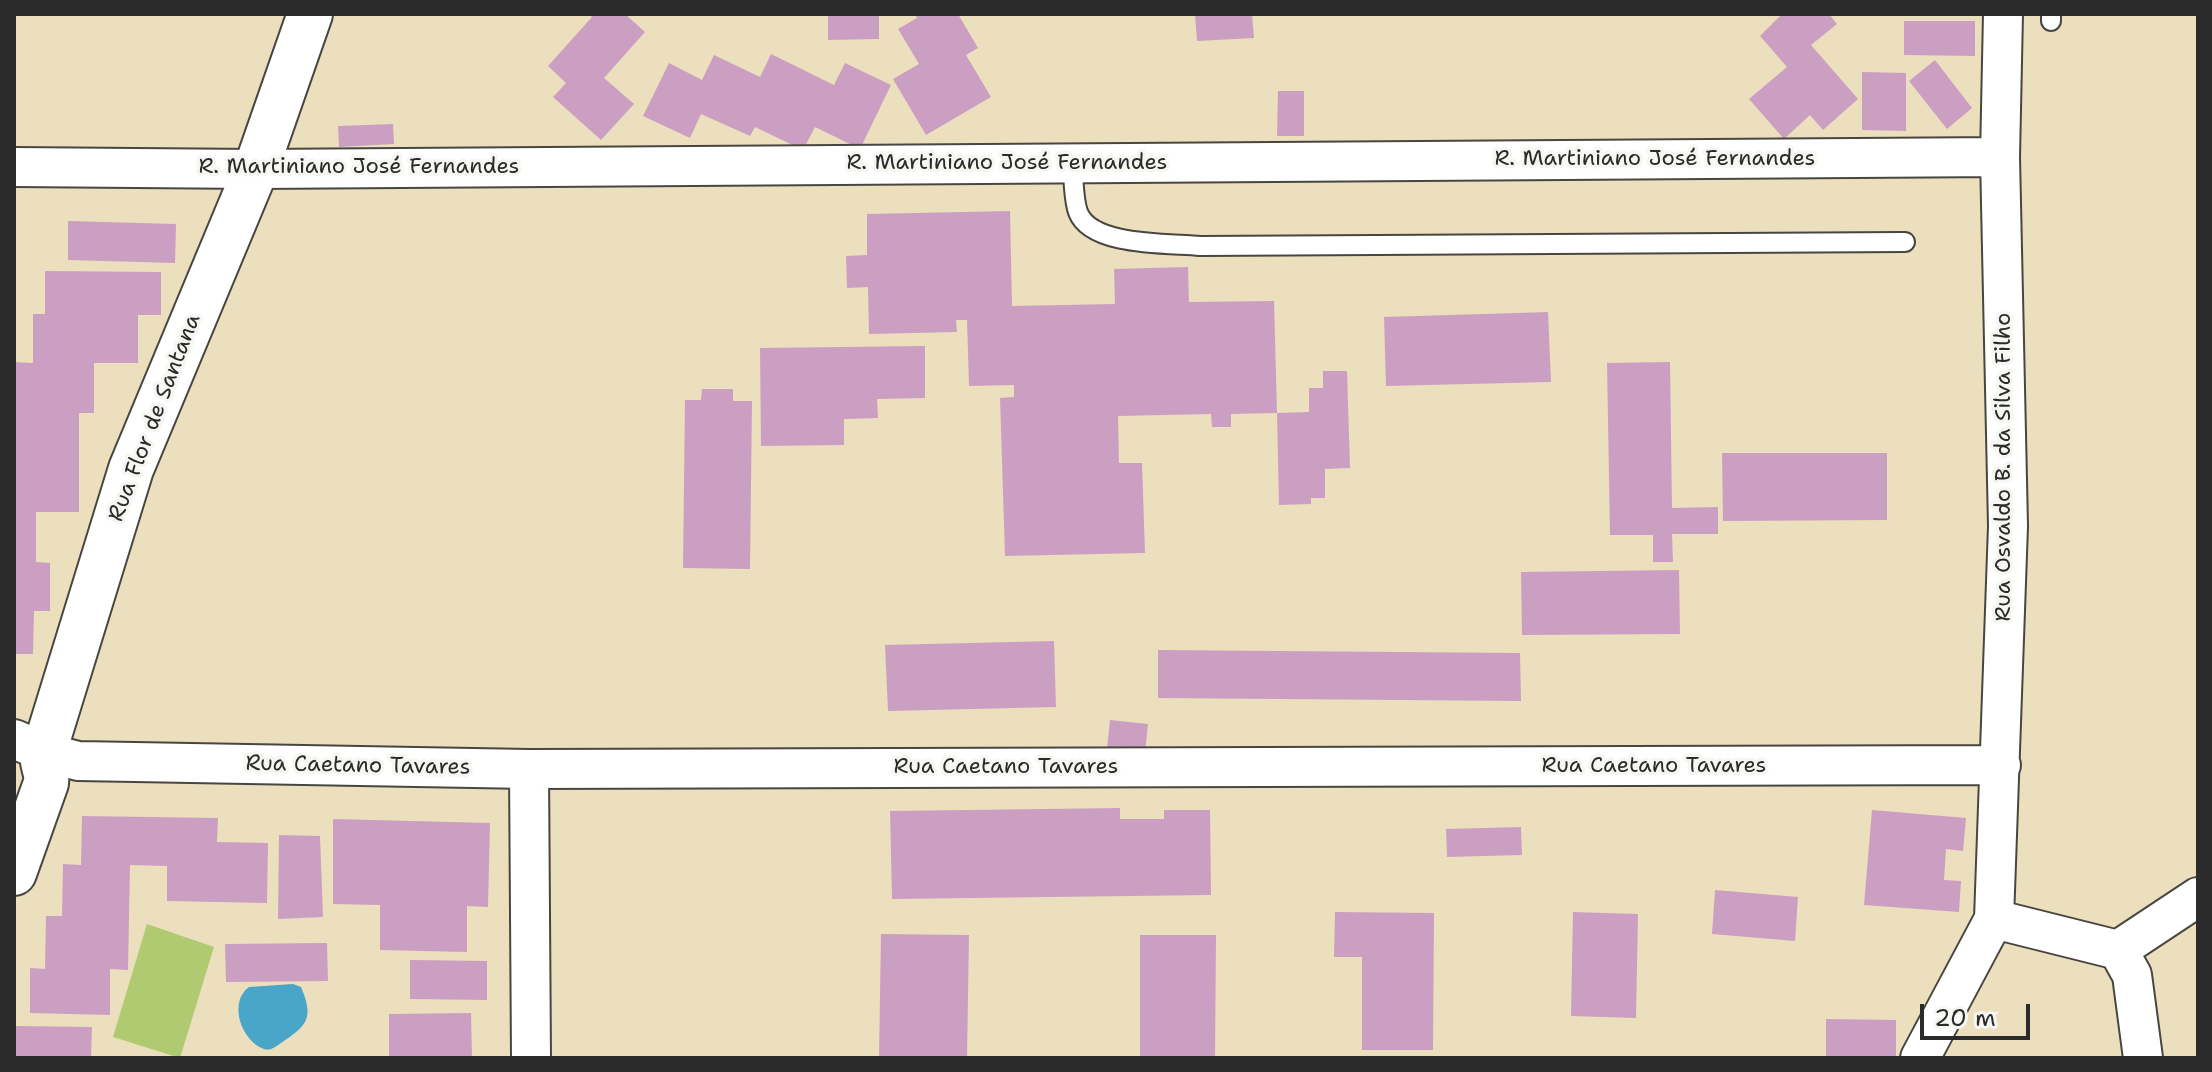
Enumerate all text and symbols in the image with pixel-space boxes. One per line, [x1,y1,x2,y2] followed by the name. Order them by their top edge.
[1495,146,1815,172] street label: R. Martiniano José Fernandes
[847,150,1167,176] street label: R. Martiniano José Fernandes
[199,154,519,180] street label: R. Martiniano José Fernandes
[103,311,207,525] street label: Rua Flor de Santana
[1991,313,2017,621] street label: Rua Osvaldo B. da Silva Filho
[245,751,471,781] street label: Rua Caetano Tavares
[1542,753,1766,779] street label: Rua Caetano Tavares
[894,754,1118,780] street label: Rua Caetano Tavares
[1924,988,2034,1038] scale bar
[1934,1002,1996,1034] text: 20 m

